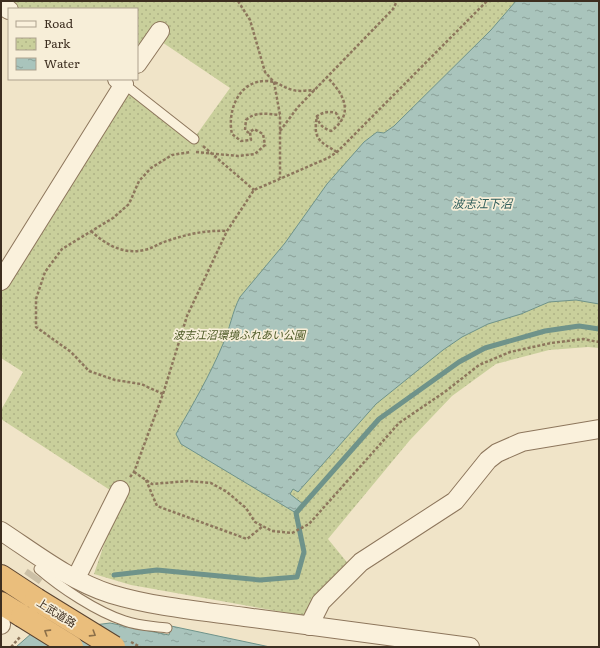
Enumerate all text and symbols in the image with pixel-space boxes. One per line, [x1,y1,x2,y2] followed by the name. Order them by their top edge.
[8,8,138,80] legend
[44,14,74,32] text: Road
[44,34,71,52] text: Park
[44,54,80,72] text: Water
[452,194,514,212] water label: 波志江下沼
[173,326,307,342] park label: 波志江沼環境ふれあい公園
[34,594,80,630] street label: 上武道路
[44,629,51,636] one-way arrow
[89,629,96,636] one-way arrow

